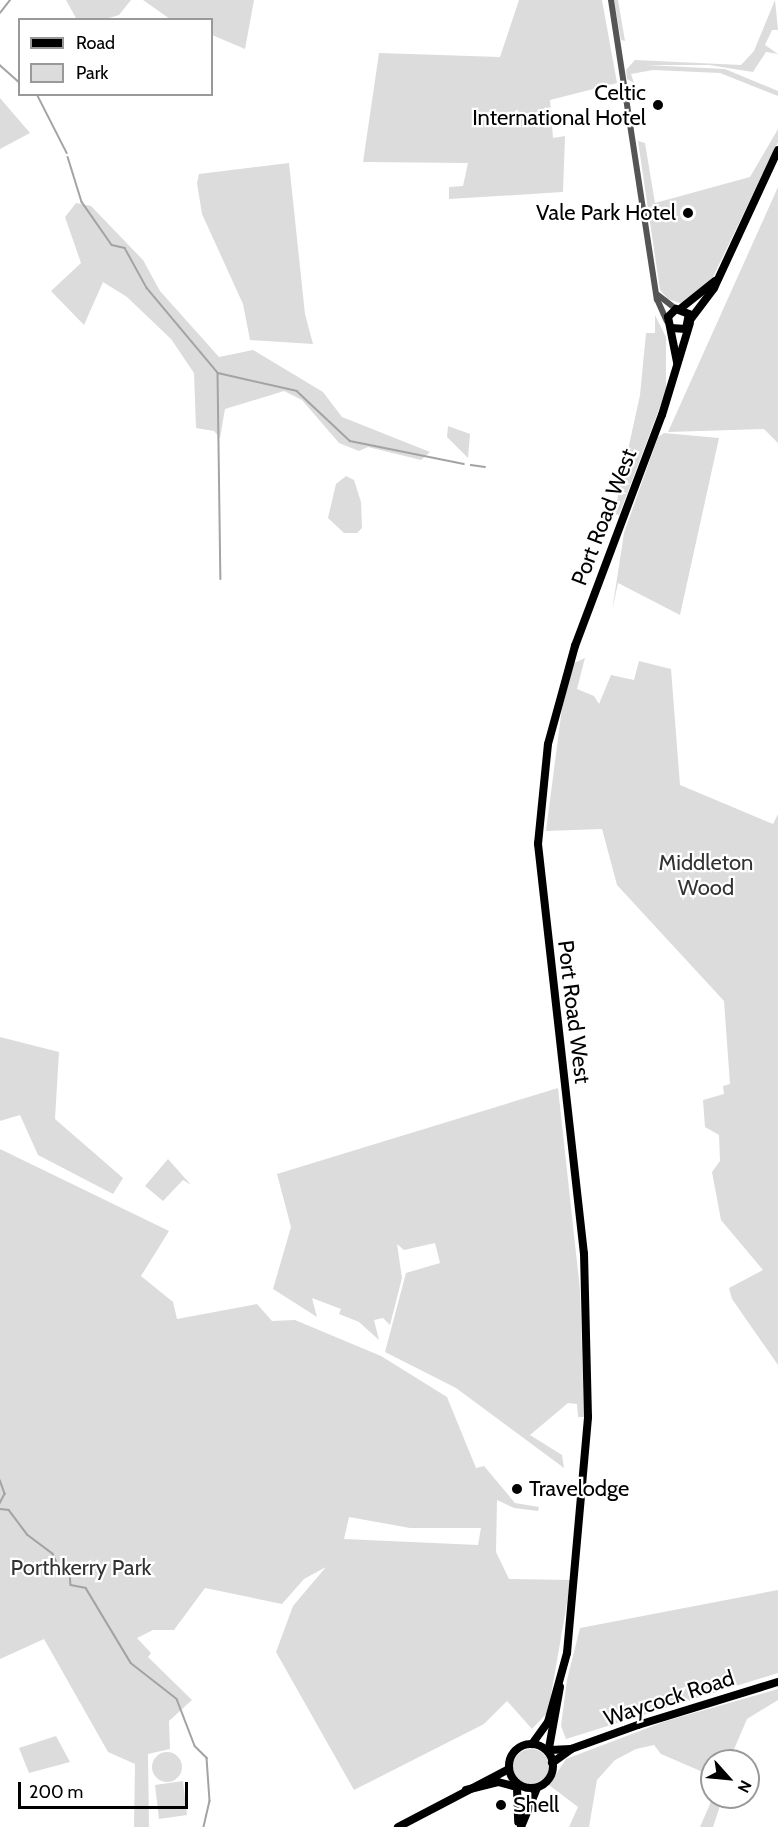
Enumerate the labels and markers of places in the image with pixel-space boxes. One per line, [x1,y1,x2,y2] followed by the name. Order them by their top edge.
[472,79,646,130] place label: Celtic International Hotel
[651,98,665,112] marker: Celtic International Hotel
[536,200,676,226] place label: Vale Park Hotel
[681,206,695,220] marker: Vale Park Hotel
[529,1476,629,1502] place label: Travelodge
[510,1482,524,1496] marker: Travelodge
[513,1792,559,1818] place label: Shell
[494,1798,508,1812] marker: Shell

